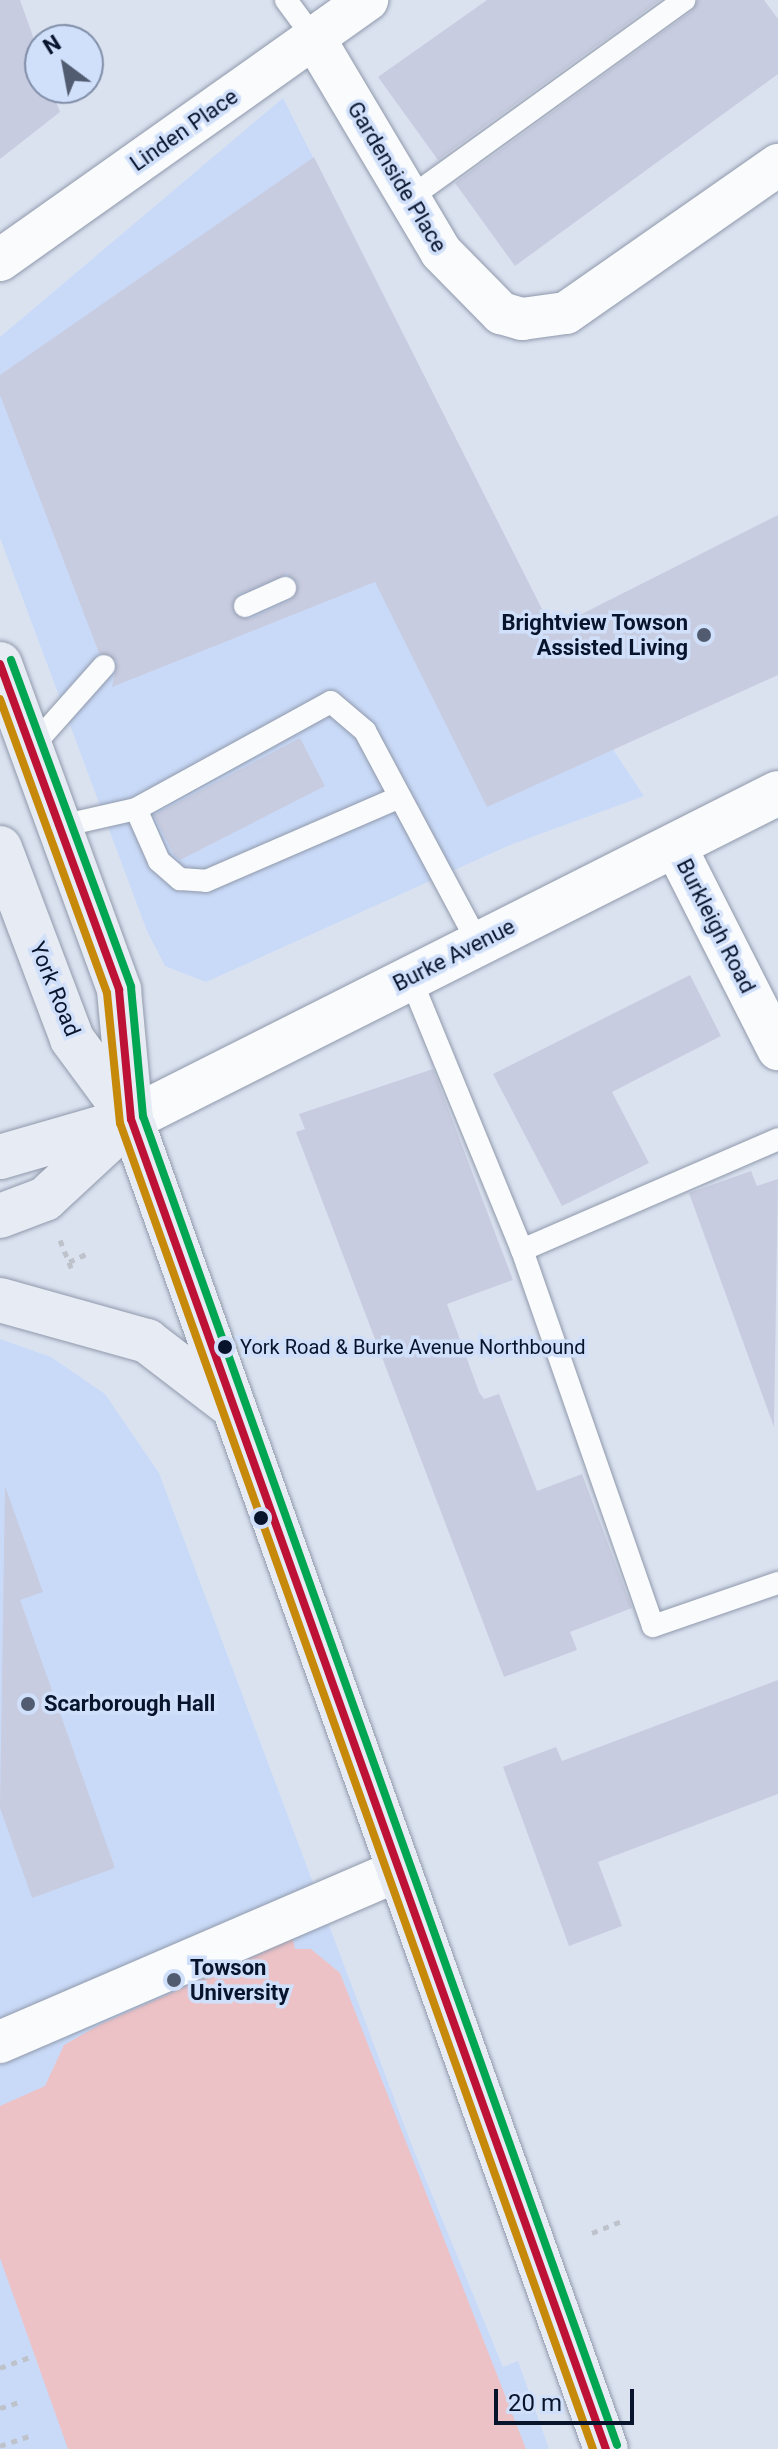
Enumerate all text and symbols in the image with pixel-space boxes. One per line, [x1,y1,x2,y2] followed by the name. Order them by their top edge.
[24,24,104,104] north arrow
[39,30,65,60] text: N
[125,83,243,177] street label: Linden Place
[342,97,452,257] street label: Gardenside Place
[501,609,688,660] place label: Brightview Towson Assisted Living
[695,626,713,644] marker: Brightview Towson Assisted Living
[671,854,761,998] street label: Burkleigh Road
[389,913,519,997] street label: Burke Avenue
[24,938,86,1040] street label: York Road
[240,1335,586,1359] place label: York Road & Burke Avenue Northbound
[217,1339,233,1355] marker: York Road & Burke Avenue Northbound
[253,1510,269,1526] unlabelled marker
[44,1691,215,1717] place label: Scarborough Hall
[19,1695,37,1713] marker: Scarborough Hall
[190,1954,289,2006] place label: Towson University
[165,1971,183,1989] marker: Towson University
[498,2373,638,2423] scale bar
[508,2389,562,2417] text: 20 m

